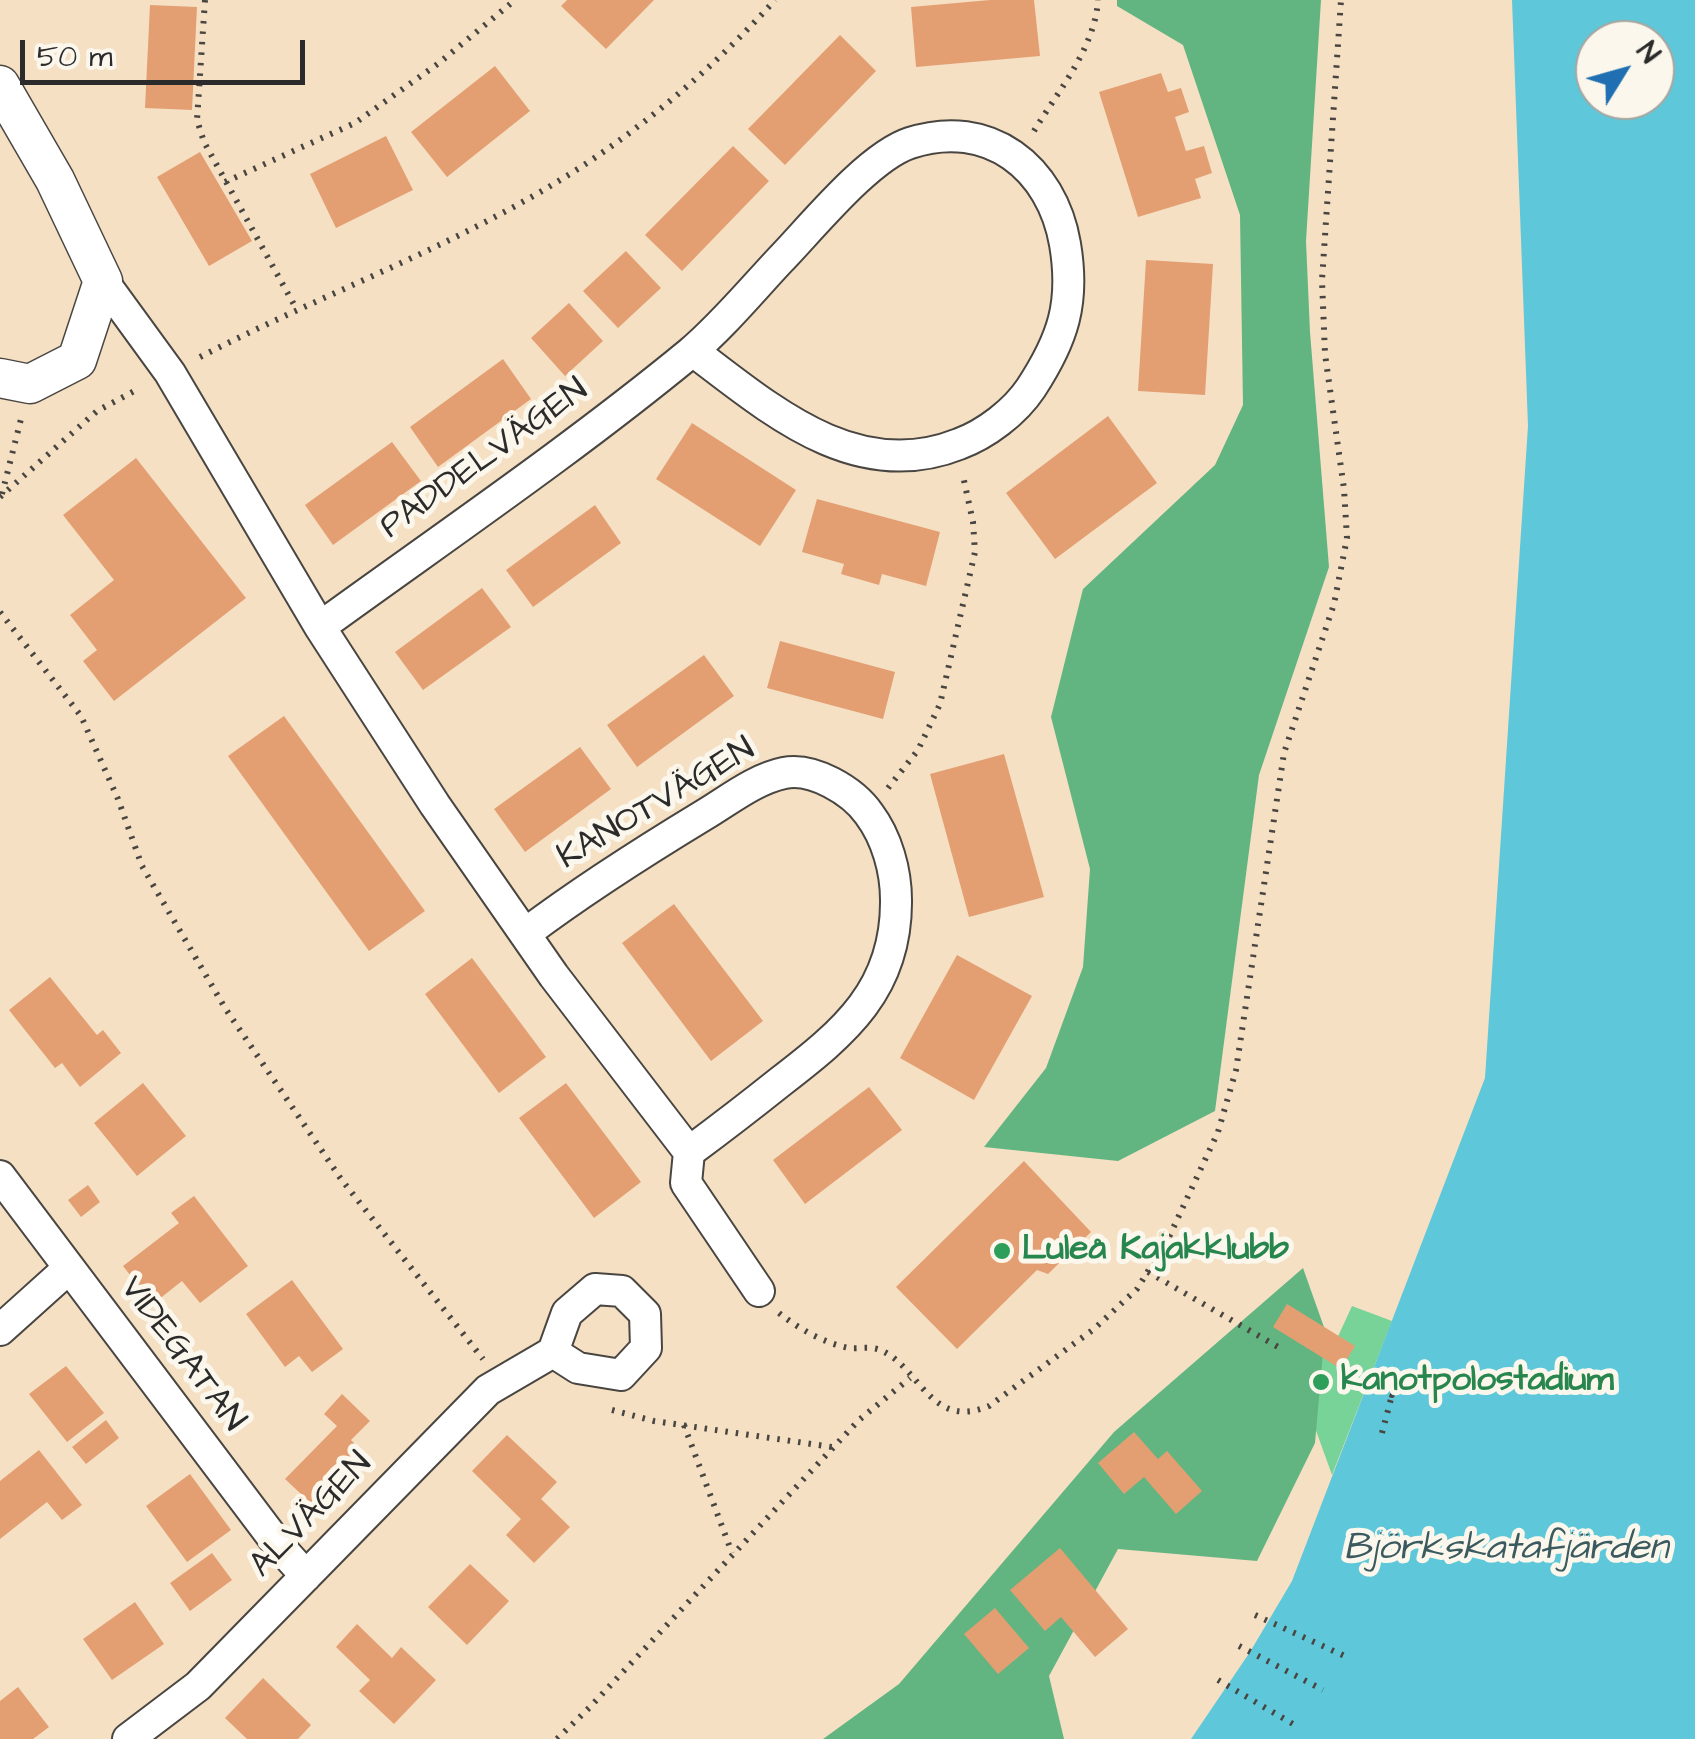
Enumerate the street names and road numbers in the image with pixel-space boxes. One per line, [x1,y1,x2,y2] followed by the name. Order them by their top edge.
[373,371,597,549] street label: PADDELVÄGEN
[551,730,763,880] street label: KANOTVÄGEN
[109,1269,253,1441] street label: VIDEGATAN
[242,1445,382,1587] street label: ALVÄGEN

